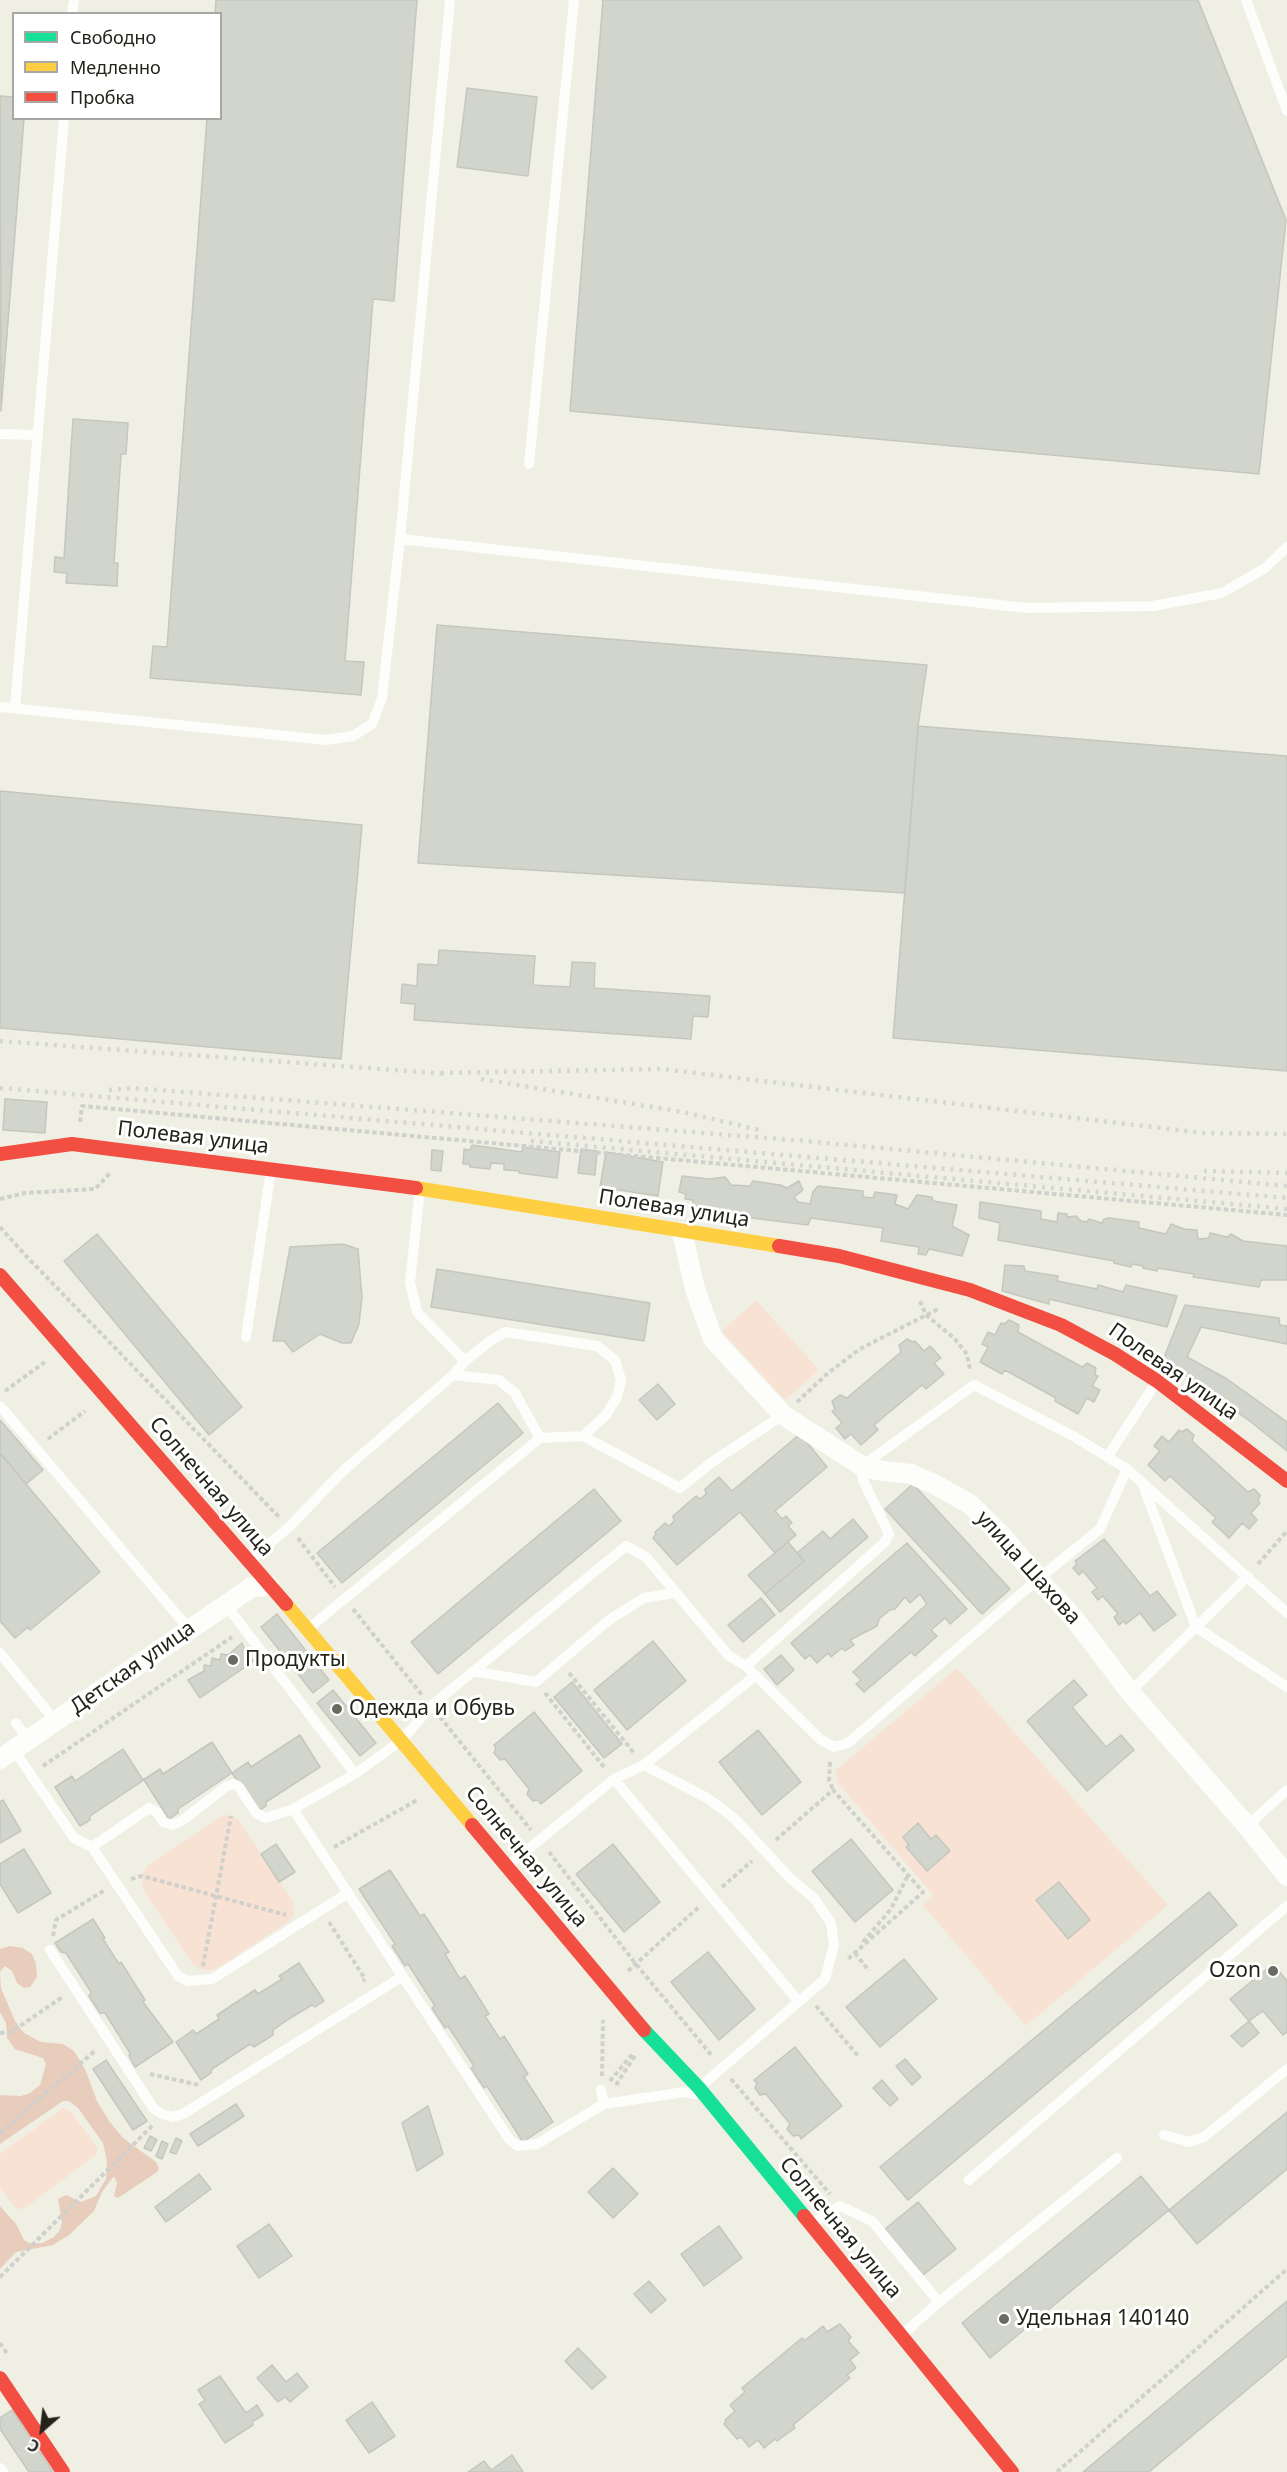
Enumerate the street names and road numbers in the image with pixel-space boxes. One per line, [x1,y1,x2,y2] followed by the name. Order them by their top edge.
[116,1116,270,1160] street label: Полевая улица
[597,1185,751,1233] street label: Полевая улица
[1103,1318,1243,1426] street label: Полевая улица
[144,1412,278,1562] street label: Солнечная улица
[970,1506,1086,1630] street label: улица Шахова
[66,1616,200,1720] street label: Детская улица
[460,1781,592,1933] street label: Солнечная улица
[774,2152,906,2304] street label: Солнечная улица

